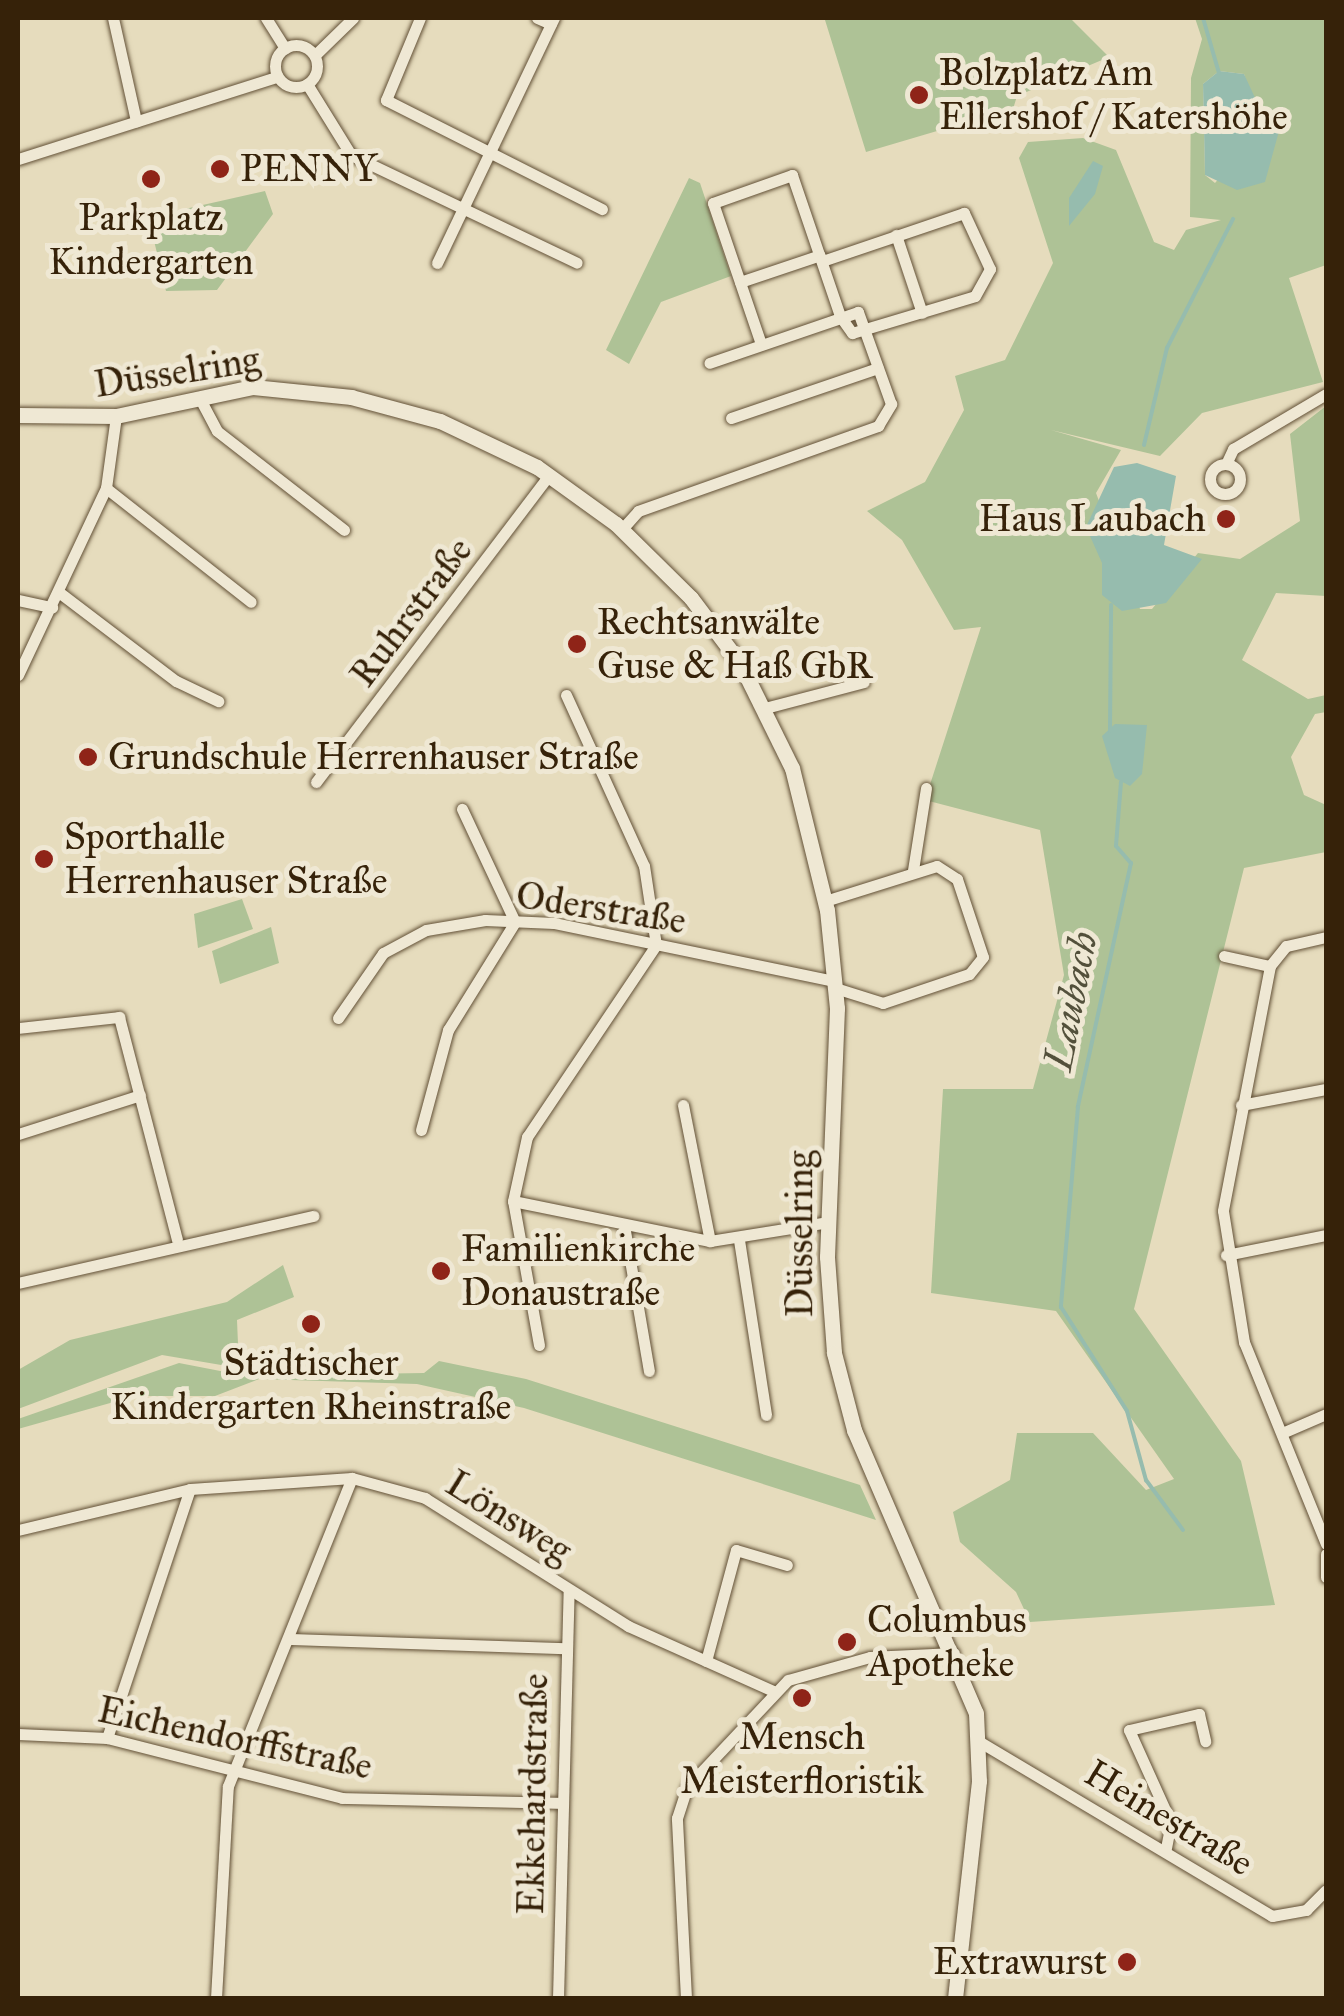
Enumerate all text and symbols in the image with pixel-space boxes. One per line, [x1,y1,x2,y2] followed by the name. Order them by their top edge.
[939,50,1288,140] place label: Bolzplatz Am Ellershof / Katershöhe
[908,84,930,106] marker: Bolzplatz Am Ellershof / Katershöhe
[240,146,378,192] place label: PENNY
[209,158,231,180] marker: PENNY
[140,168,162,190] marker: Parkplatz Kindergarten
[49,195,253,284] place label: Parkplatz Kindergarten
[91,336,263,408] street label: Düsselring
[979,496,1206,542] place label: Haus Laubach
[1215,508,1237,530] marker: Haus Laubach
[340,528,482,696] street label: Ruhrstraße
[597,599,873,688] place label: Rechtsanwälte Guse & Haß GbR
[566,633,588,655] marker: Rechtsanwälte Guse & Haß GbR
[108,734,639,780] place label: Grundschule Herrenhauser Straße
[77,746,99,768] marker: Grundschule Herrenhauser Straße
[64,814,388,904] place label: Sporthalle Herrenhauser Straße
[33,848,55,870] marker: Sporthalle Herrenhauser Straße
[513,872,689,944] street label: Oderstraße
[1034,928,1108,1074] water label: Laubach
[777,1150,823,1318] street label: Düsselring
[461,1226,695,1316] place label: Familienkirche Donaustraße
[430,1260,452,1282] marker: Familienkirche Donaustraße
[300,1313,322,1335] marker: Städtischer Kindergarten Rheinstraße
[111,1340,511,1430] place label: Städtischer Kindergarten Rheinstraße
[438,1461,580,1573] street label: Lönsweg
[867,1597,1027,1686] place label: Columbus Apotheke
[836,1631,858,1653] marker: Columbus Apotheke
[508,1673,558,1915] street label: Ekkehardstraße
[94,1687,376,1789] street label: Eichendorffstraße
[791,1687,813,1709] marker: Mensch Meisterfloristik
[680,1714,924,1804] place label: Mensch Meisterfloristik
[1077,1750,1261,1886] street label: Heinestraße
[933,1939,1107,1985] place label: Extrawurst
[1116,1951,1138,1973] marker: Extrawurst

